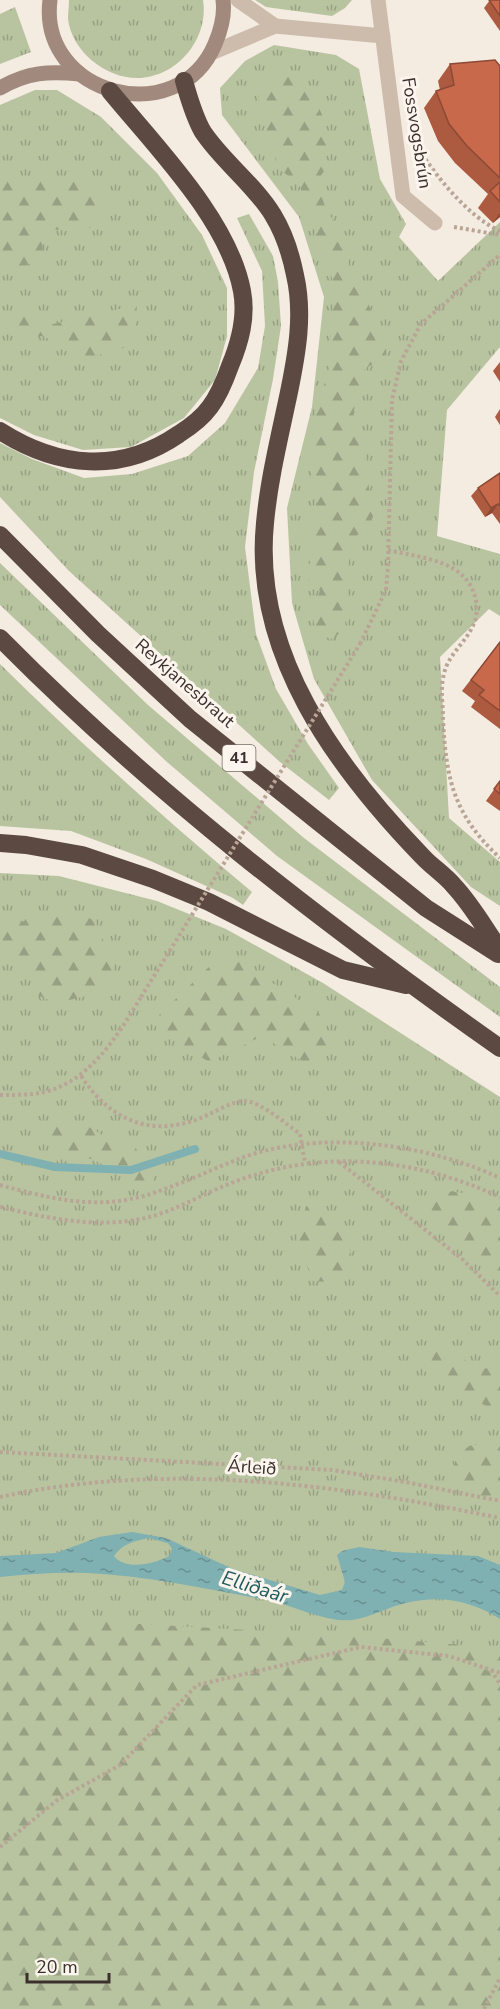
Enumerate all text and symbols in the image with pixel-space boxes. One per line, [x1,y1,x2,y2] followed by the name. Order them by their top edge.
[396,76,438,190] street label: Fossvogsbrún
[130,633,240,733] street label: Reykjanesbraut
[222,745,256,771] road number: 41
[227,1453,277,1481] street label: Árleið
[219,1564,292,1610] water label: Elliðaár
[27,1946,110,1984] scale bar
[36,1955,78,1979] text: 20 m

